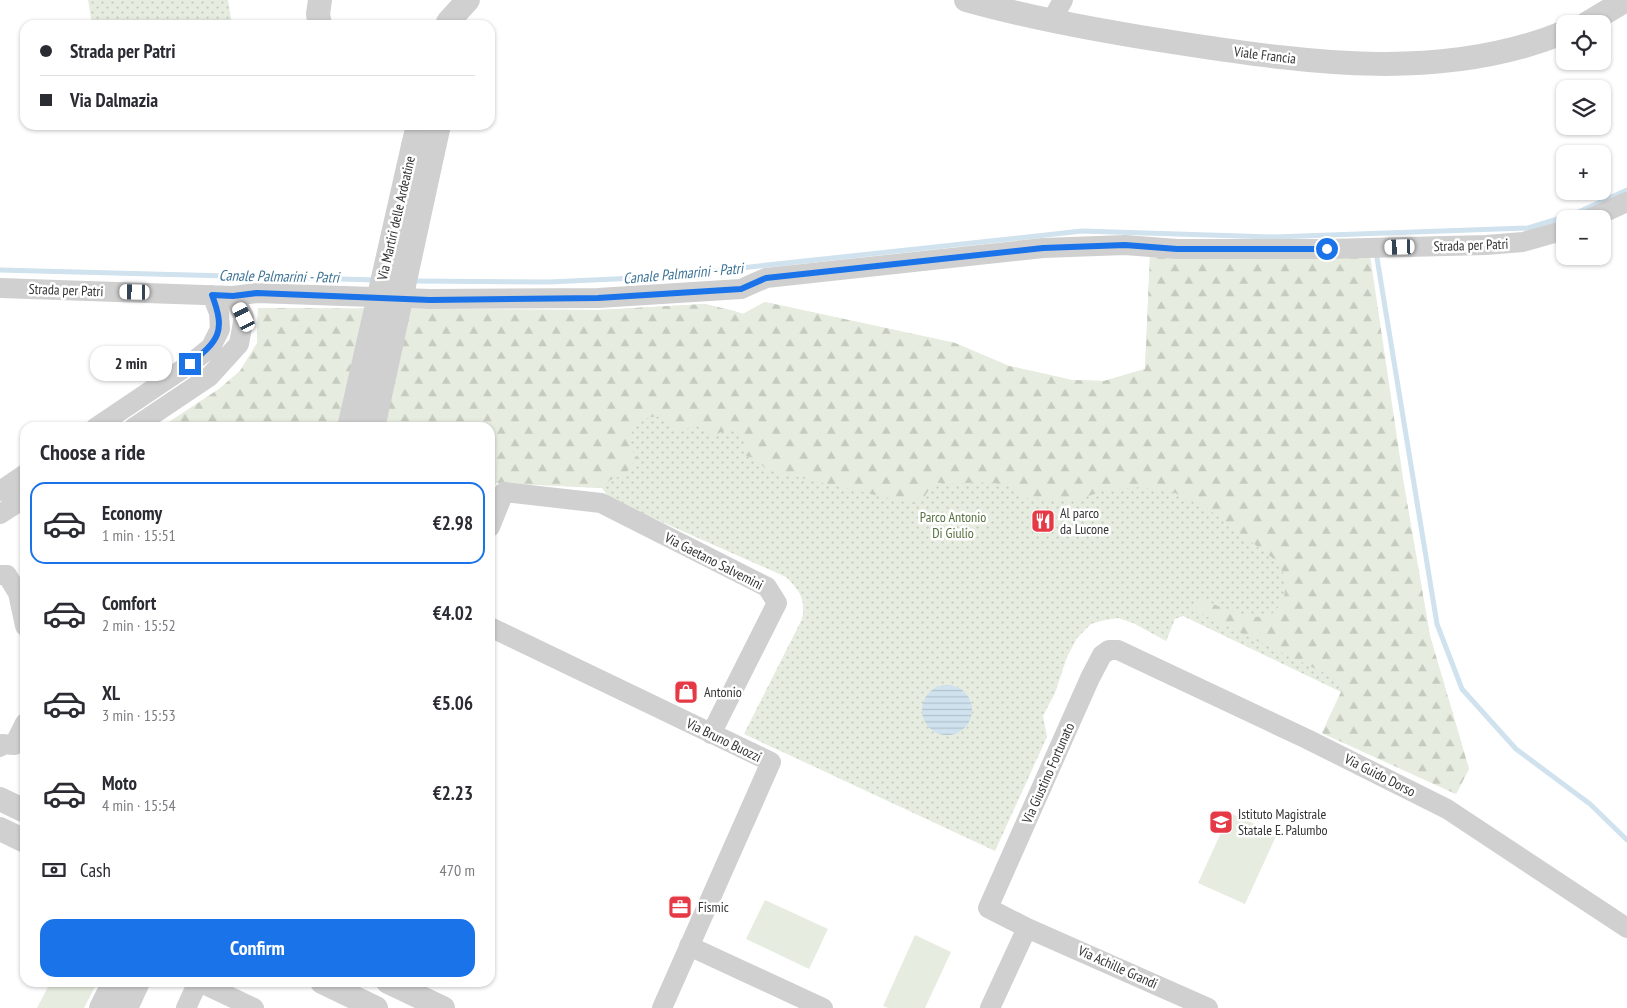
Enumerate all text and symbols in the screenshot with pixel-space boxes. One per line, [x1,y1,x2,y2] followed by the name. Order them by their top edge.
[1556,15,1611,265] map controls
[1556,15,1611,70] button: locate
[70,39,175,63] text: Strada per Patri
[1232,42,1297,68] street label: Viale Francia
[1556,80,1611,135] button: layers
[70,88,158,112] text: Via Dalmazia
[1556,145,1611,200] button: +
[373,154,419,283] street label: Via Martiri delle Ardeatine
[1556,210,1611,265] button: −
[1433,235,1509,255] street label: Strada per Patri
[1316,238,1338,260] route start
[1384,239,1415,255] car
[622,258,746,288] water label: Canale Palmarini - Patri
[219,265,341,287] water label: Canale Palmarini - Patri
[28,280,104,300] street label: Strada per Patri
[119,284,150,300] car
[230,300,257,334] car
[90,346,172,382] callout: 2 min
[115,353,147,373] text: 2 min
[179,353,201,375] route end
[40,438,145,466] text: Choose a ride
[42,501,87,546] icon: car
[102,501,162,525] text: Economy
[1060,504,1109,538] place label: Al parco da Lucone
[920,508,986,542] park label: Parco Antonio Di Giulio
[1030,508,1056,534] restaurant icon: Al parco da Lucone
[433,511,473,535] text: €2.98
[102,525,176,545] text: 1 min · 15:51
[661,528,766,594] street label: Via Gaetano Salvemini
[42,591,87,636] icon: car
[102,591,156,615] text: Comfort
[433,601,473,625] text: €4.02
[102,615,176,635] text: 2 min · 15:52
[673,679,699,705] shop icon: Antonio
[42,681,87,726] icon: car
[102,681,120,705] text: XL
[704,683,742,701] place label: Antonio
[433,691,473,715] text: €5.06
[102,705,176,725] text: 3 min · 15:53
[683,714,765,766] street label: Via Bruno Buozzi
[1017,720,1078,827] street label: Via Giustino Fortunato
[1341,749,1418,801] street label: Via Guido Dorso
[42,771,87,816] icon: car
[102,771,137,795] text: Moto
[433,781,473,805] text: €2.23
[102,795,176,815] text: 4 min · 15:54
[1238,805,1328,839] place label: Istituto Magistrale Statale E. Palumbo
[1208,809,1234,835] school or university icon: Istituto Magistrale Statale E. Palumbo
[40,856,68,884] icon: cash
[80,858,111,882] text: Cash
[440,860,475,880] text: 470 m
[667,894,693,920] office icon: Fismic
[698,898,729,916] place label: Fismic
[40,919,475,977] button: Confirm
[1075,941,1161,993] street label: Via Achille Grandi

